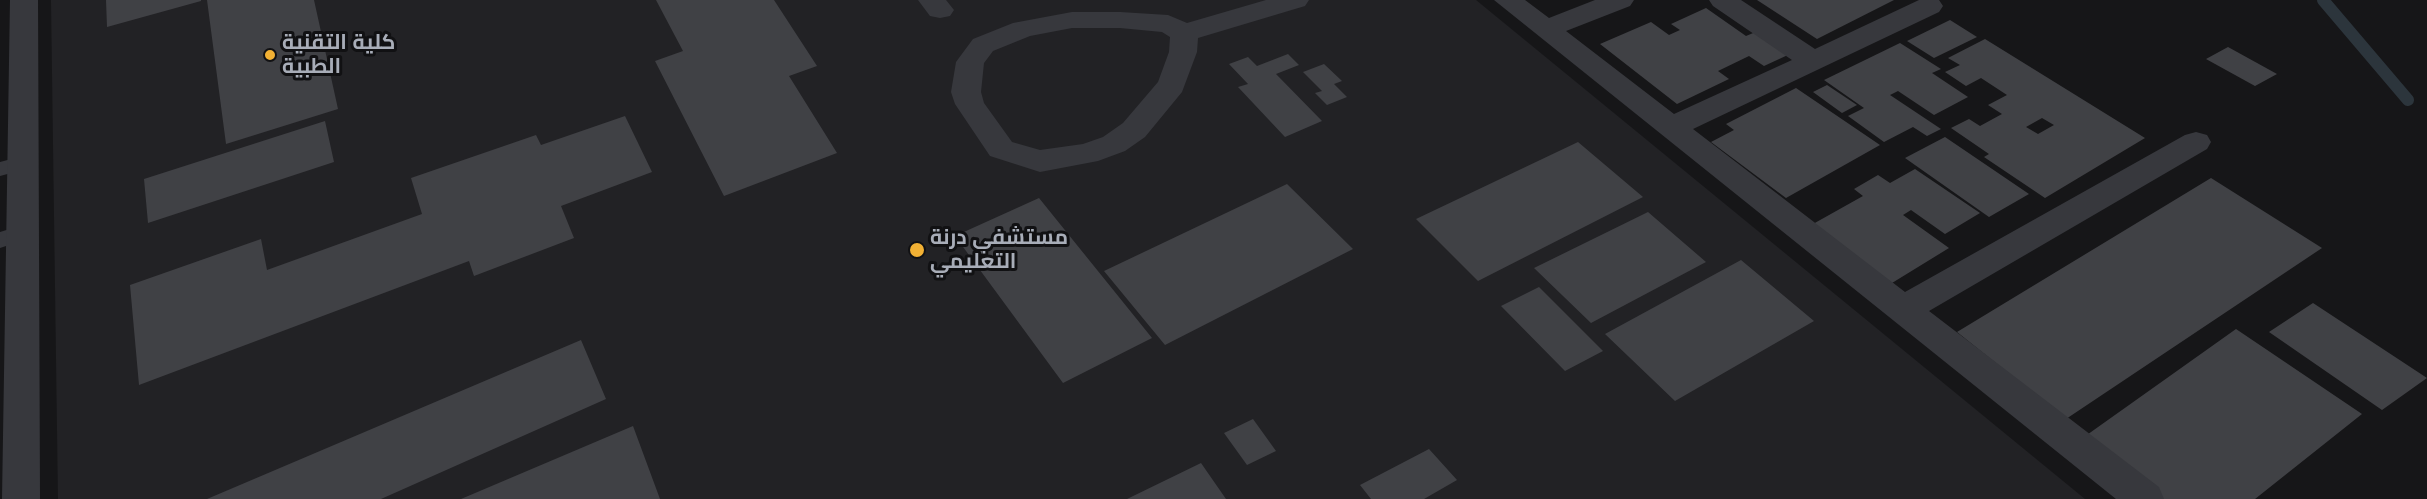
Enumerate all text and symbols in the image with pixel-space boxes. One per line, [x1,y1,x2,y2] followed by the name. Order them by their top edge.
[282,30,395,80] place label: كلية التقنية الطبية
[263,48,277,62] marker: كلية التقنية الطبية
[930,225,1068,275] place label: مستشفي درنة التعليمي
[908,241,926,259] marker: مستشفي درنة التعليمي

